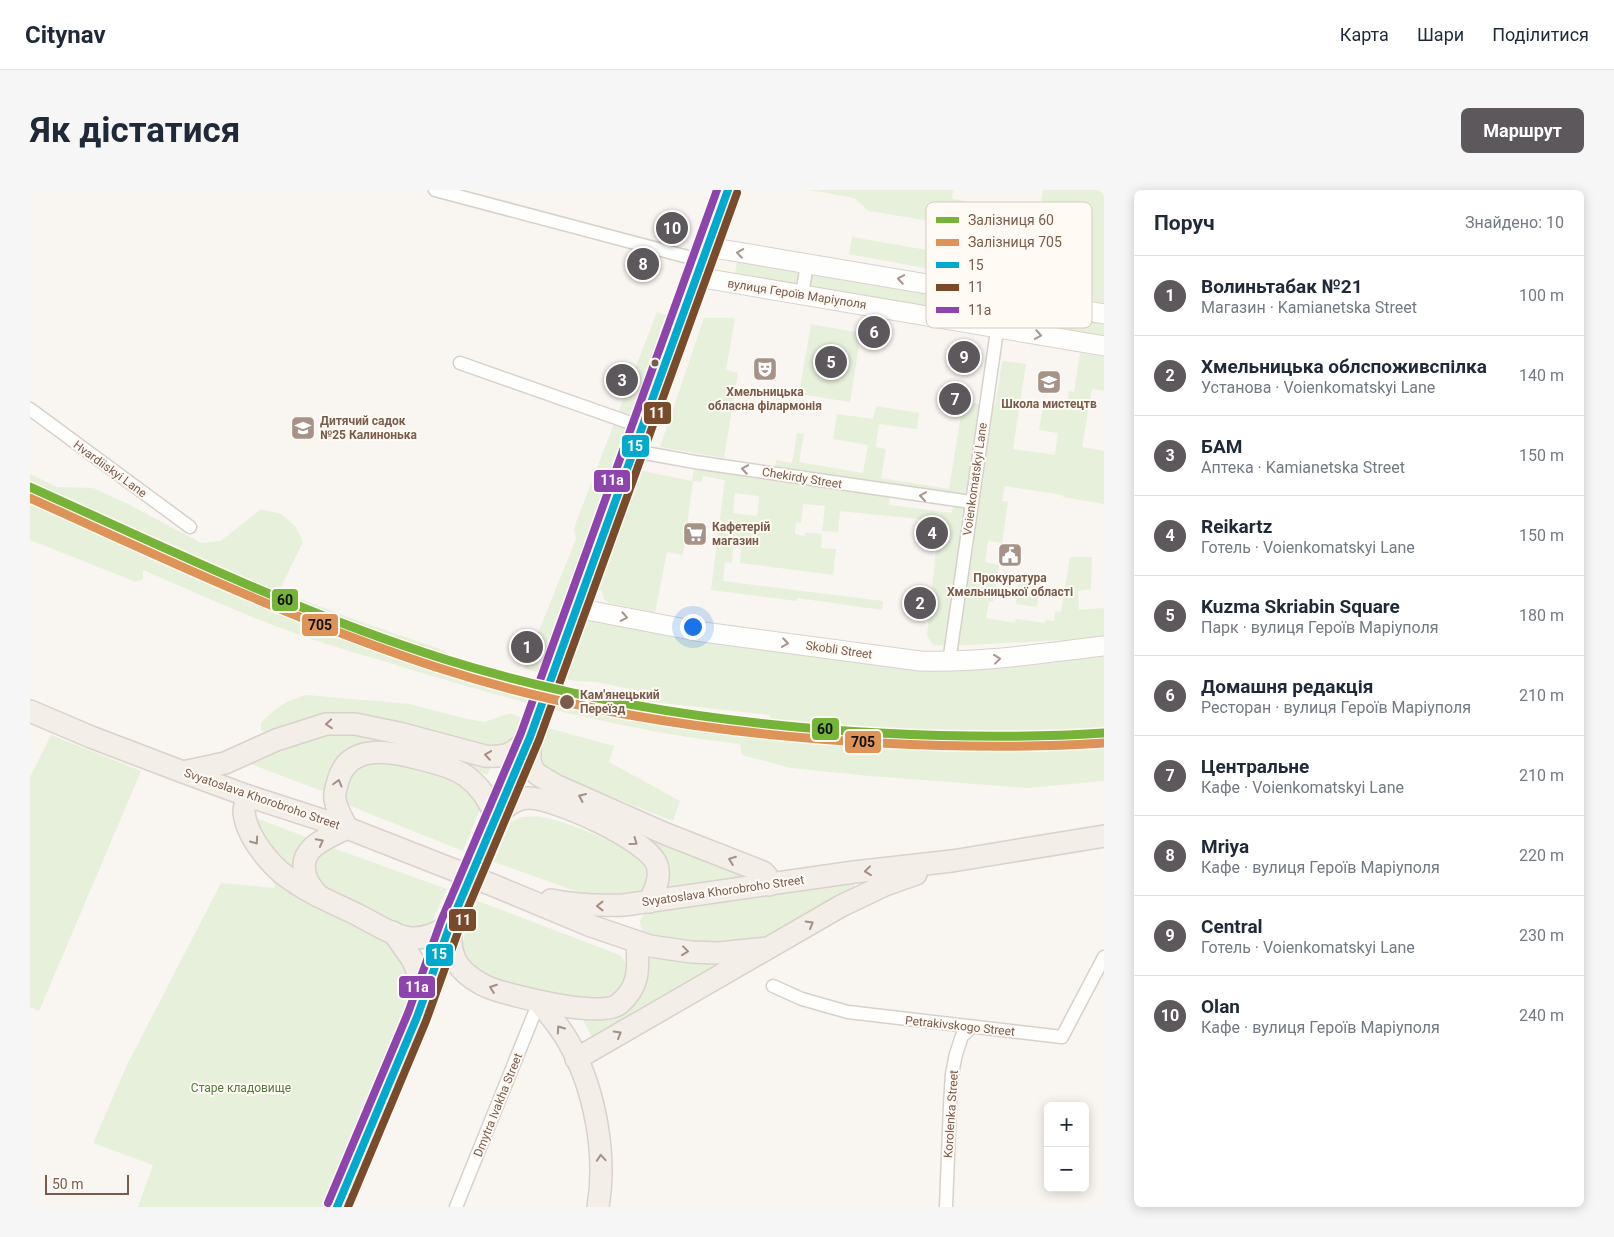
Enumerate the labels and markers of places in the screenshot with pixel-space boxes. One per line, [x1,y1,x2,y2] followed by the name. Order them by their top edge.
[656,209,688,247] pin: 10
[627,245,659,283] pin: 8
[858,313,890,351] pin: 6
[948,338,980,376] pin: 9
[815,343,847,381] pin: 5
[752,356,778,382] theatre icon: Хмельницька обласна філармонія
[650,358,660,368] unlabelled marker
[606,361,638,399] pin: 3
[1036,369,1062,395] school or university icon: Школа мистецтв
[939,380,971,418] pin: 7
[708,385,822,413] place label: Хмельницька обласна філармонія
[1001,397,1097,411] place label: Школа мистецтв
[320,414,417,442] place label: Дитячий садок №25 Калинонька
[290,415,316,441] school or university icon: Дитячий садок №25 Калинонька
[916,514,948,552] pin: 4
[712,520,770,548] place label: Кафетерій магазин
[682,521,708,547] supermarket icon: Кафетерій магазин
[997,542,1023,568] public building icon: Прокуратура Хмельницької області
[947,571,1073,599] place label: Прокуратура Хмельницької області
[904,584,936,622] pin: 2
[511,628,543,666] pin: 1
[580,688,660,716] place label: Кам'янецький Переїзд
[558,693,576,711] marker: Кам'янецький Переїзд

